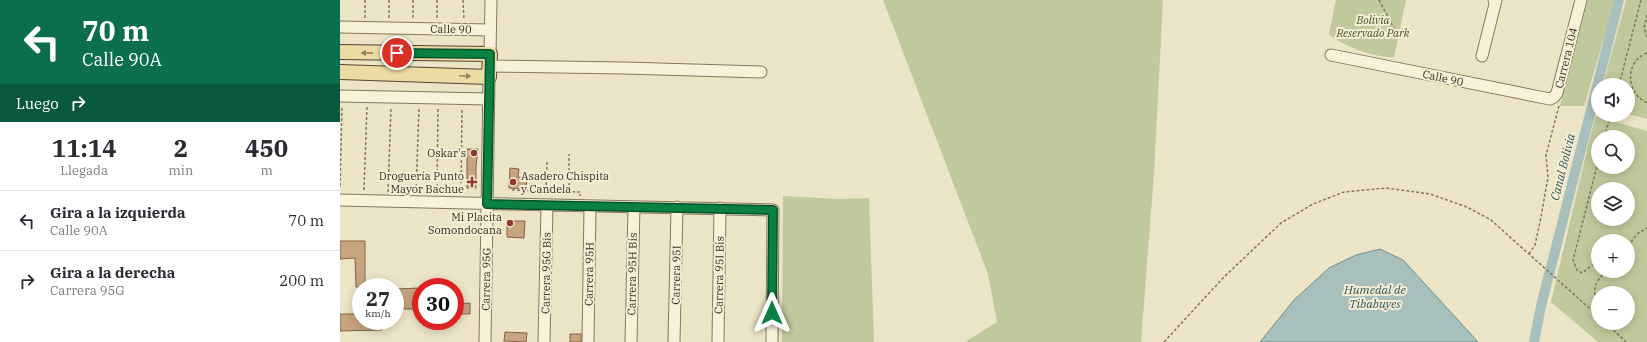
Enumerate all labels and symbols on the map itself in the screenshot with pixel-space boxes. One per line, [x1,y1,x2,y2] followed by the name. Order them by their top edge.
[1335,13,1410,40] park label: Bolivia Reservado Park
[430,22,472,36] street label: Calle 90
[1552,26,1580,90] street label: Carrera 104
[380,36,414,70] pin
[360,50,373,56] one-way arrow
[1421,67,1465,89] street label: Calle 90
[459,73,472,79] one-way arrow
[1547,131,1578,202] water label: Canal Bolivia
[427,146,466,160] place label: Oskar's
[469,148,479,158] marker: Oskar's
[379,169,464,196] place label: Droguería Punto Mayor Bachue
[521,169,609,196] place label: Asadero Chispita y Candela
[467,177,477,187] marker: Droguería Punto Mayor Bachue
[508,177,518,187] marker: Asadero Chispita y Candela
[428,210,502,237] place label: Mi Placita Somondocana
[505,218,515,228] marker: Mi Placita Somondocana
[538,232,554,314] street label: Carrera 95G Bis
[624,233,640,315] street label: Carrera 95H Bis
[711,236,727,314] street label: Carrera 95I Bis
[581,242,597,306] street label: Carrera 95H
[668,245,684,305] street label: Carrera 95I
[478,247,494,311] street label: Carrera 95G
[412,278,464,330] speed limit sign: 30
[1343,282,1407,311] water label: Humedal de Tibabuyes
[751,292,793,334] position arrow

